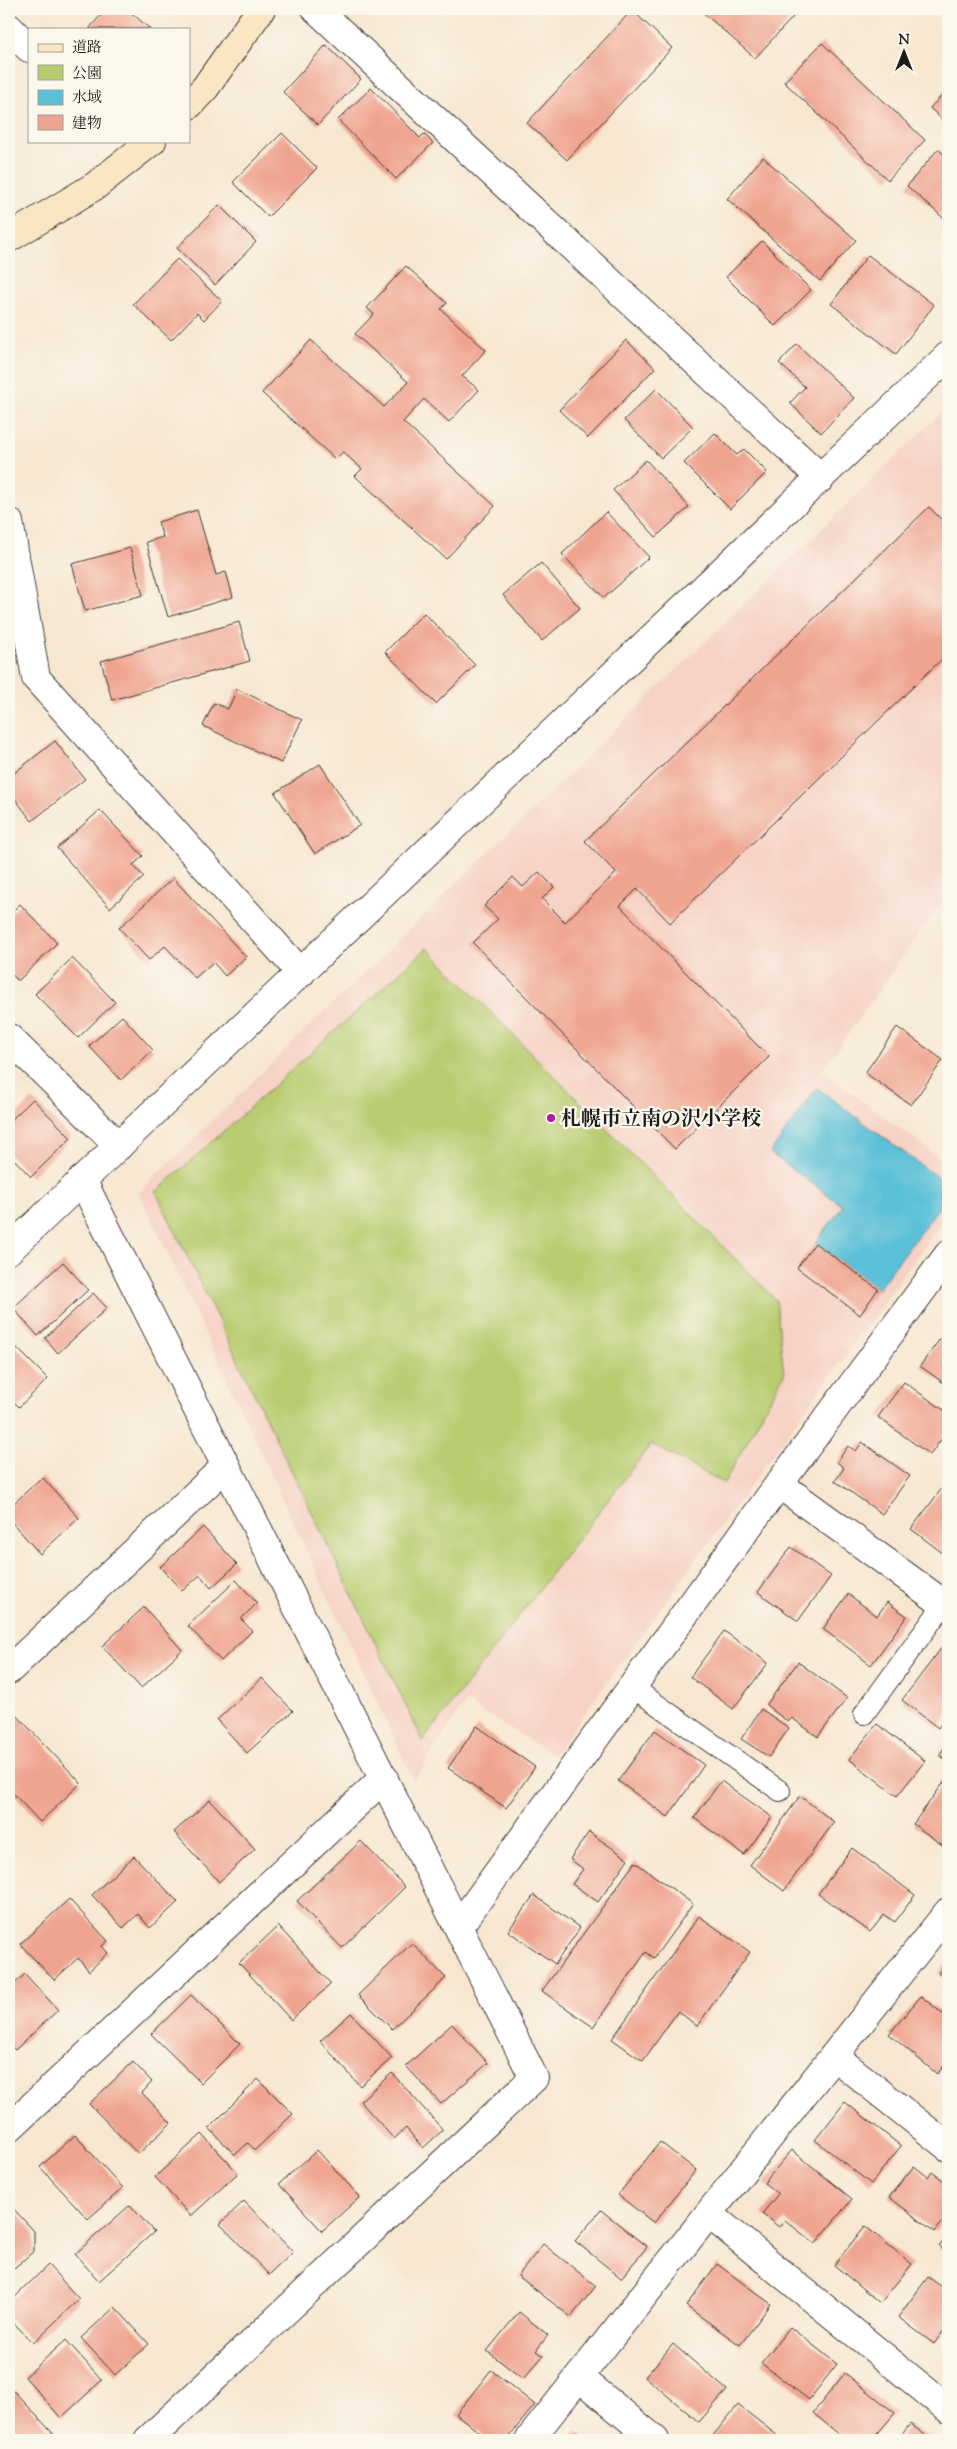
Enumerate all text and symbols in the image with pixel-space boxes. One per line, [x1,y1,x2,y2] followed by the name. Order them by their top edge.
[28,28,190,142] legend
[880,28,930,78] north arrow
[898,31,910,51] text: N
[72,38,102,59] text: 道路
[72,64,102,85] text: 公園
[72,88,102,109] text: 水域
[72,114,102,135] text: 建物
[561,1106,761,1135] place label: 札幌市立南の沢小学校
[545,1112,557,1124] marker: 札幌市立南の沢小学校

